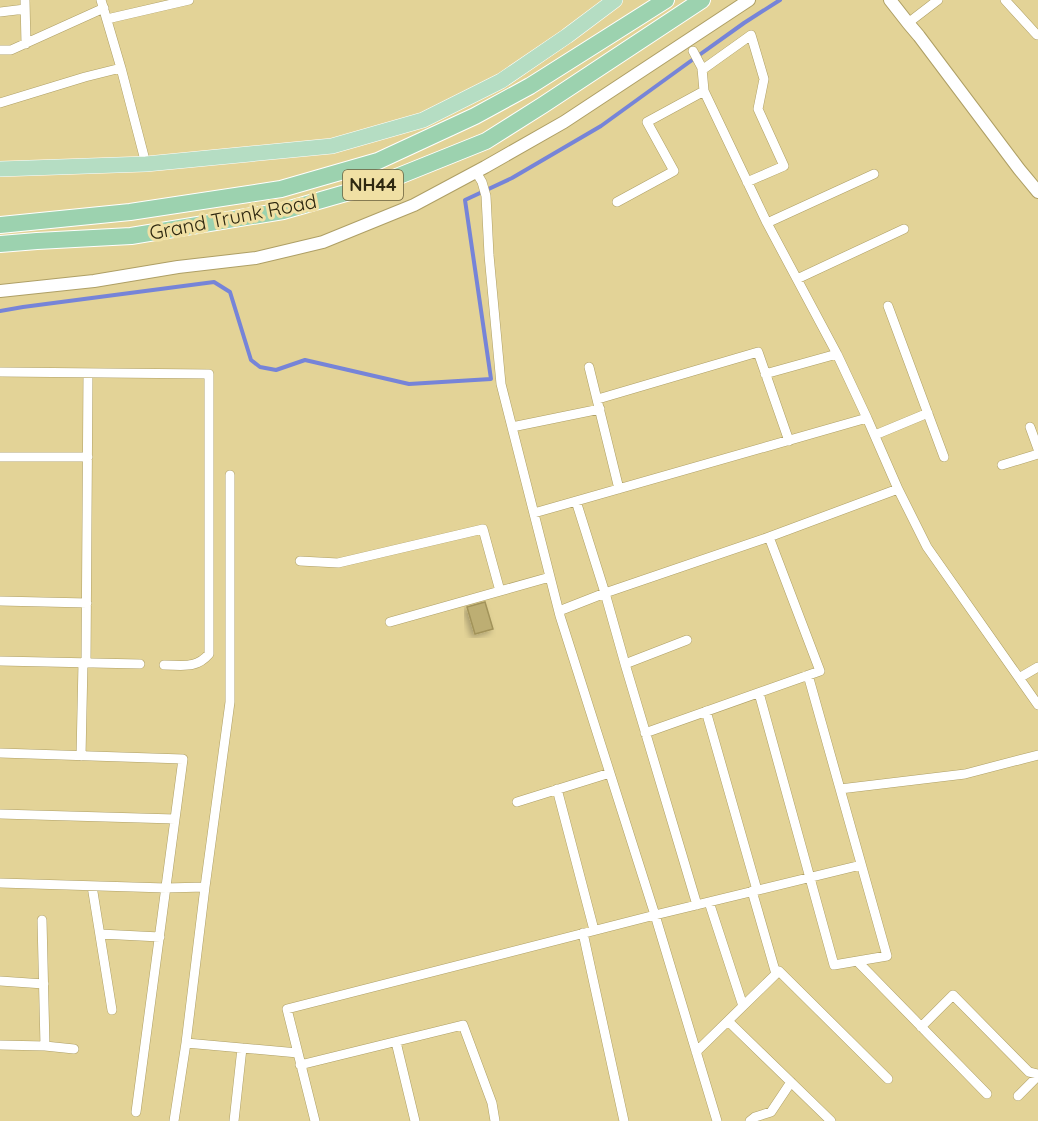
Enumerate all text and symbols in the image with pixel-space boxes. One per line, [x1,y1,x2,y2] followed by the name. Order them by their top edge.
[343,170,403,200] road number: NH44
[147,188,319,245] street label: Grand Trunk Road

